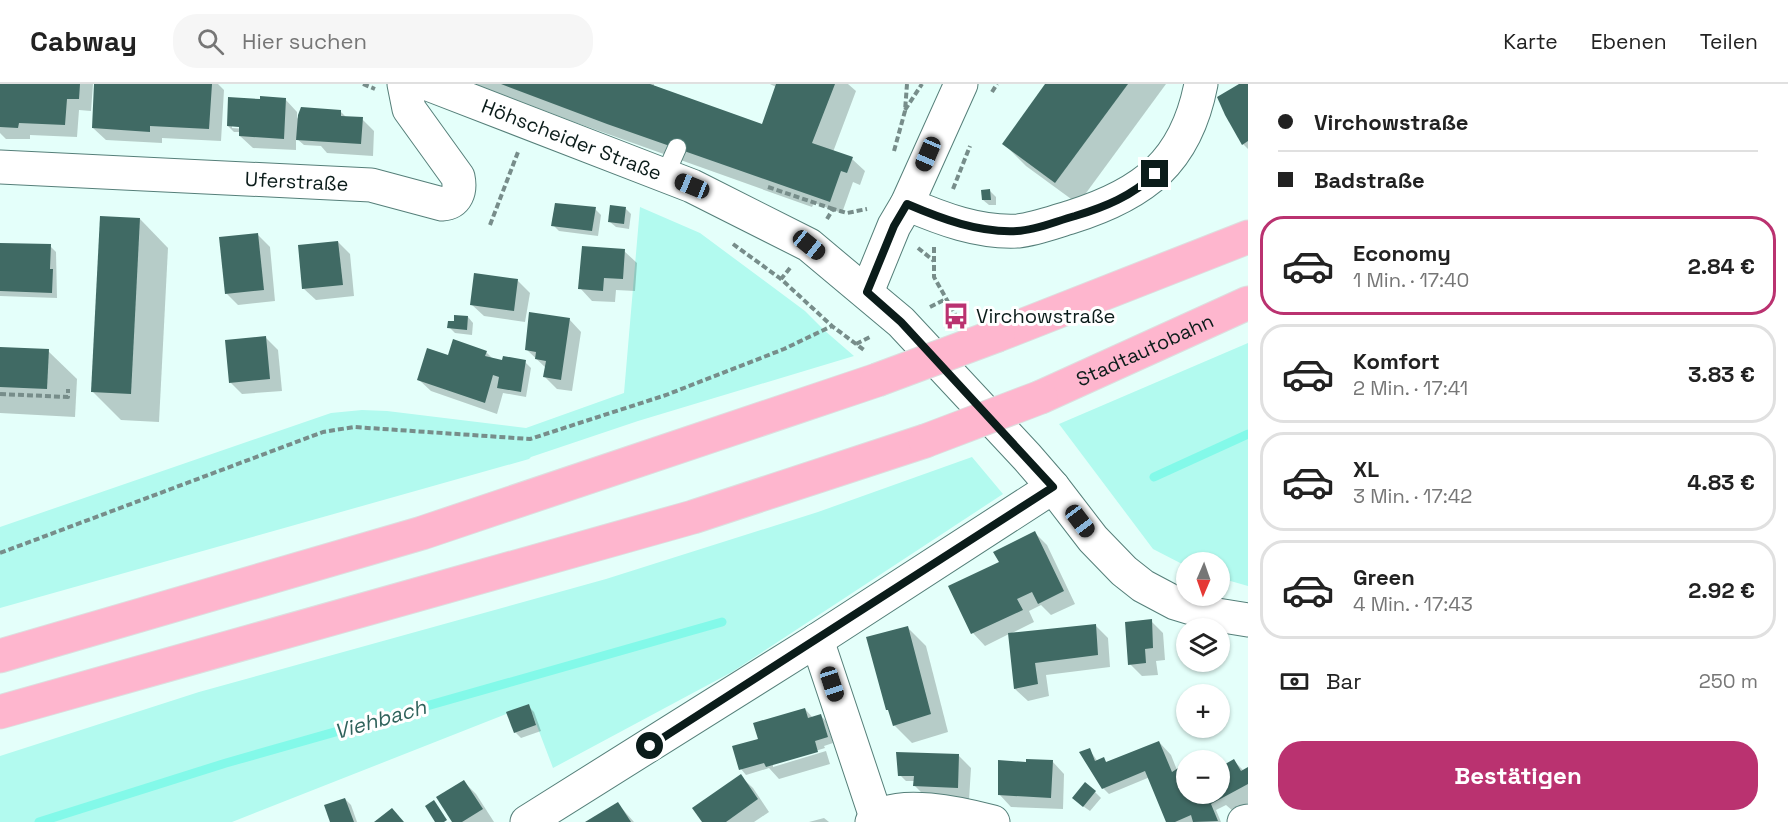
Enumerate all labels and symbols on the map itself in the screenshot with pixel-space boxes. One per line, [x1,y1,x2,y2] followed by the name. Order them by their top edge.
[478,93,666,186] street label: Höhscheider Straße
[913,134,943,174] car
[1141,160,1168,187] route end
[244,166,349,197] street label: Uferstraße
[672,171,712,201] car
[789,227,829,263] car
[941,301,971,331] bus stop icon: Virchowstraße
[976,303,1115,329] place label: Virchowstraße
[1072,307,1218,392] street label: Stadtautobahn
[1062,501,1098,541] car
[1176,552,1230,606] north arrow
[818,664,846,704] car
[331,693,430,745] water label: Viehbach
[636,732,663,759] route start

